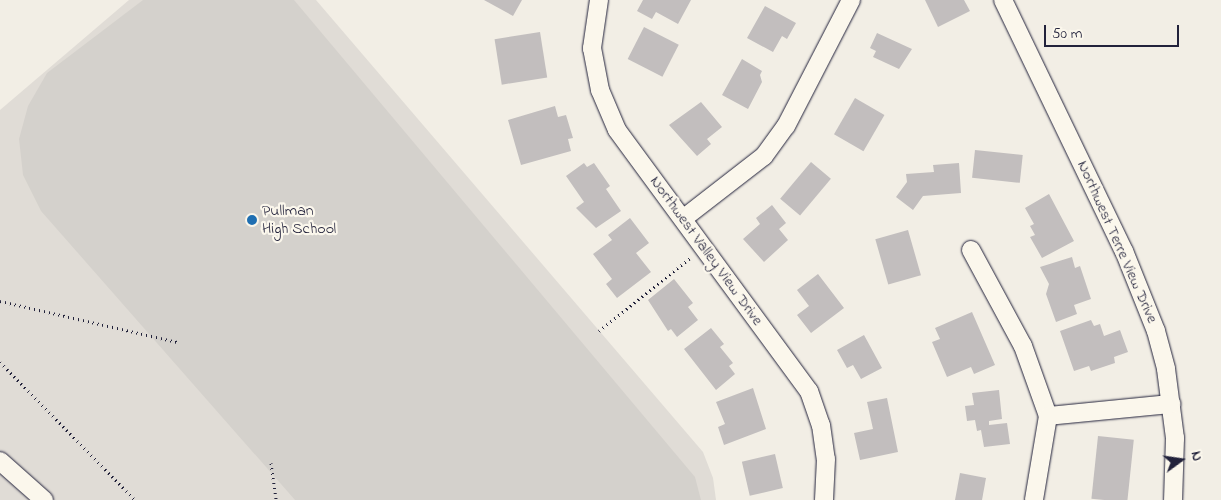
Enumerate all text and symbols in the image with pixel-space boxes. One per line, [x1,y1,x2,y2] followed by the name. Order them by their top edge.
[1046,15,1181,47] scale bar
[1052,23,1082,45] text: 50 m
[1072,158,1162,326] street label: Northwest Terre View Drive
[645,173,767,329] street label: Northwest Valley View Drive
[262,201,336,239] place label: Pullman High School
[246,214,258,226] marker: Pullman High School
[1156,435,1206,485] north arrow
[1185,449,1207,463] text: N

